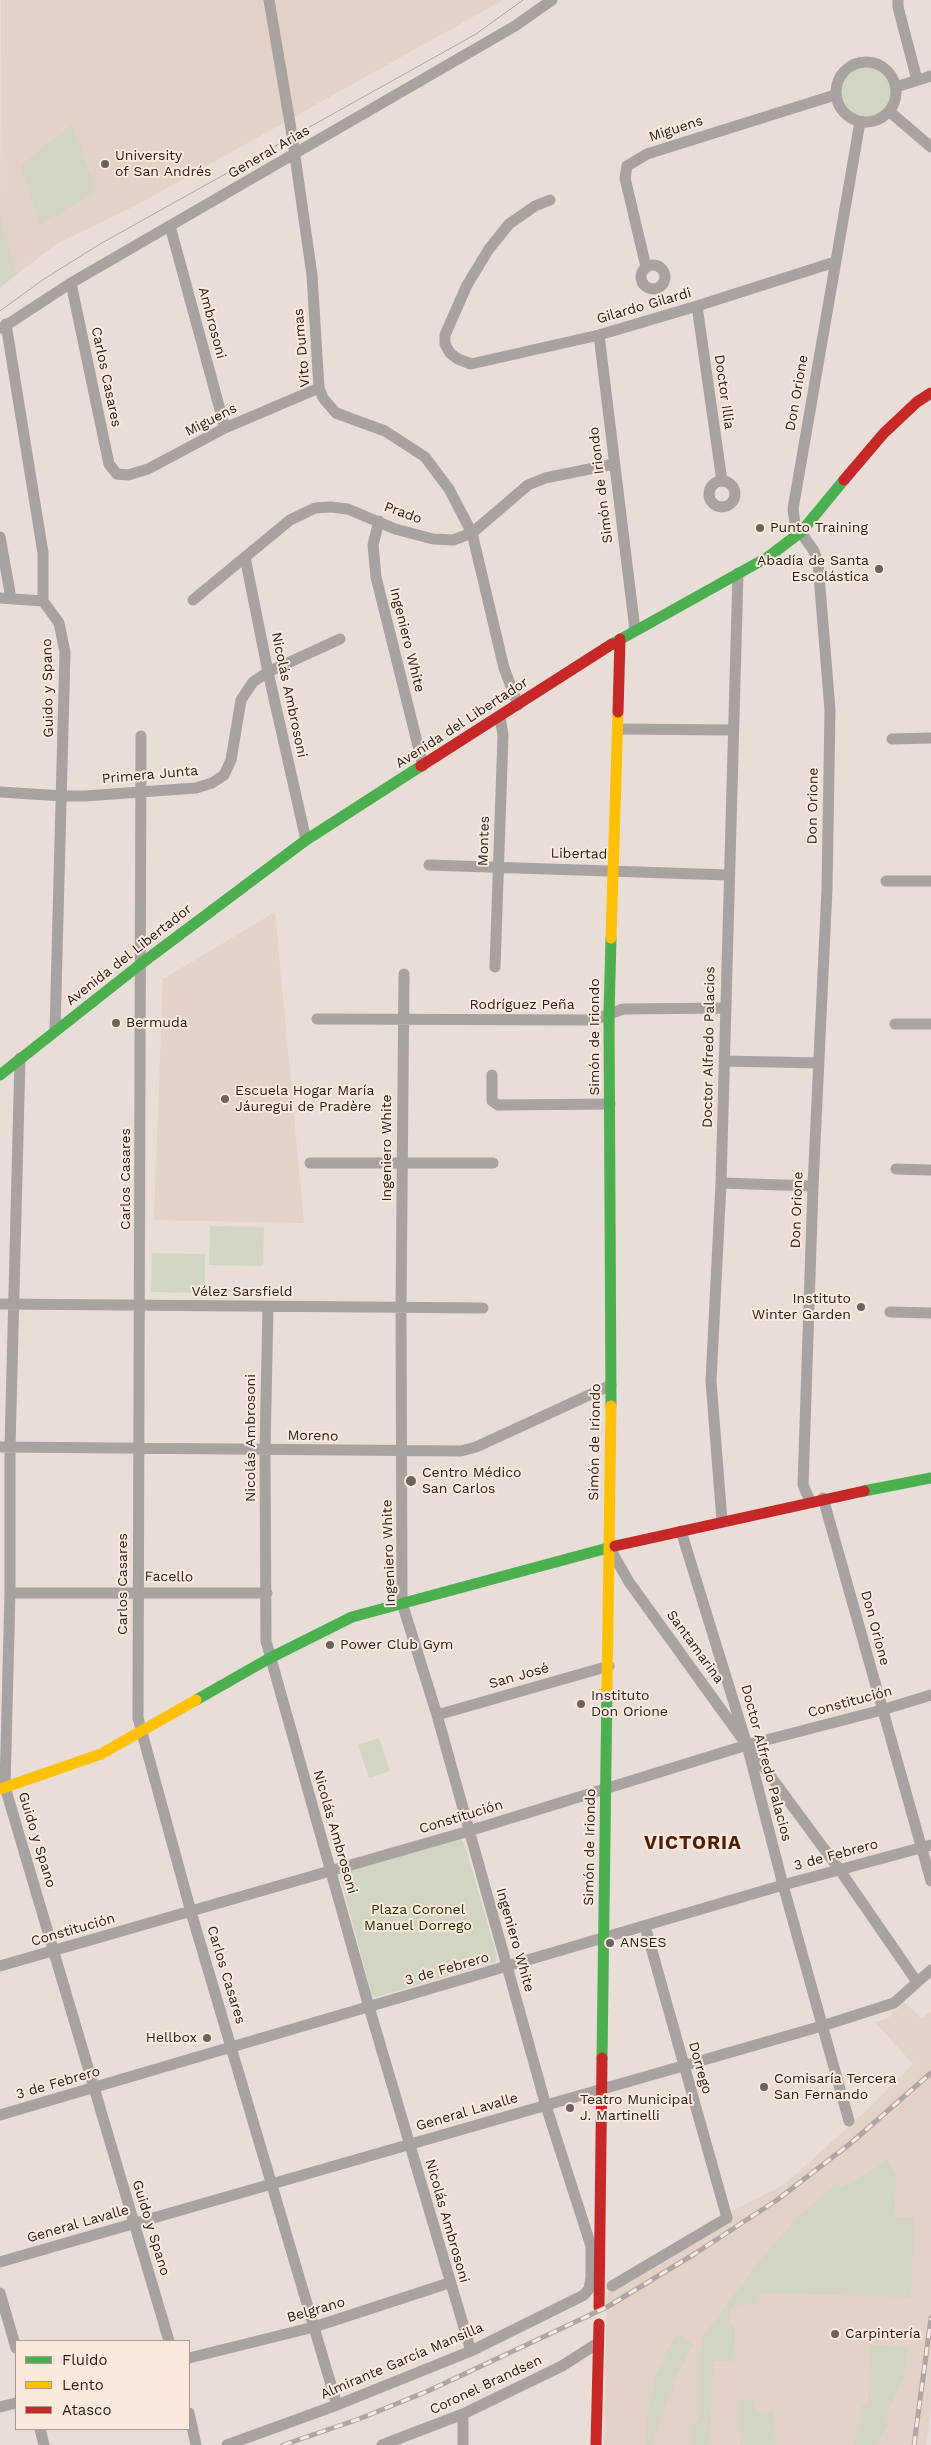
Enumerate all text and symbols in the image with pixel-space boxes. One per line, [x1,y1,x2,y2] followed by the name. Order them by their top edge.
[647,112,705,146] street label: Miguens
[225,122,313,182] street label: General Arias
[115,148,211,180] place label: University of San Andrés
[99,158,111,170] marker: University of San Andrés
[595,284,693,328] street label: Gilardo Gilardi
[194,285,230,361] street label: Ambrosoni
[290,308,314,388] street label: Vito Dumas
[87,325,125,429] street label: Carlos Casares
[710,354,738,430] street label: Doctor Illia
[782,354,812,432] street label: Don Orione
[182,400,240,440] street label: Miguens
[586,426,616,544] street label: Simón de Iriondo
[382,498,424,528] street label: Prado
[770,520,868,536] place label: Punto Training
[754,522,766,534] marker: Punto Training
[757,553,869,586] place label: Abadía de Santa Escolástica
[873,563,885,575] marker: Abadía de Santa Escolástica
[386,586,428,694] street label: Ingeniero White
[267,631,311,759] street label: Nicolás Ambrosoni
[39,638,57,738] street label: Guido y Spano
[392,674,532,772] street label: Avenida del Libertador
[101,762,199,788] street label: Primera Junta
[804,767,822,845] street label: Don Orione
[475,816,493,866] street label: Montes
[550,845,608,863] street label: Libertad
[63,901,195,1009] street label: Avenida del Libertador
[699,966,719,1128] street label: Doctor Alfredo Palacios
[587,978,603,1096] street label: Simón de Iriondo
[469,997,575,1013] street label: Rodríguez Peña
[126,1015,188,1031] place label: Bermuda
[110,1017,122,1029] marker: Bermuda
[235,1083,374,1116] place label: Escuela Hogar María Jáuregui de Pradère
[219,1093,231,1105] marker: Escuela Hogar María Jáuregui de Pradère
[379,1094,395,1202] street label: Ingeniero White
[118,1128,134,1230] street label: Carlos Casares
[787,1171,807,1249] street label: Don Orione
[191,1284,293,1300] street label: Vélez Sarsfield
[752,1291,851,1324] place label: Instituto Winter Garden
[855,1301,867,1313] marker: Instituto Winter Garden
[243,1374,259,1502] street label: Nicolás Ambrosoni
[586,1383,604,1501] street label: Simón de Iriondo
[287,1427,339,1445] street label: Moreno
[422,1465,521,1498] place label: Centro Médico San Carlos
[404,1474,418,1488] marker: Centro Médico San Carlos
[379,1499,399,1607] street label: Ingeniero White
[115,1533,131,1635] street label: Carlos Casares
[145,1568,193,1586] street label: Facello
[857,1589,893,1667] street label: Don Orione
[663,1607,727,1687] street label: Santamarina
[340,1637,453,1653] place label: Power Club Gym
[324,1639,336,1651] marker: Power Club Gym
[487,1659,551,1693] street label: San José
[737,1683,795,1843] street label: Doctor Alfredo Palacios
[806,1683,894,1721] street label: Constitución
[591,1688,668,1720] place label: Instituto Don Orione
[575,1698,587,1710] marker: Instituto Don Orione
[309,1768,361,1896] street label: Nicolás Ambrosoni
[581,1788,599,1906] street label: Simón de Iriondo
[14,1790,60,1890] street label: Guido y Spano
[417,1796,505,1838] street label: Constitución
[643,1832,743,1854] district label: VICTORIA
[792,1836,880,1874] street label: 3 de Febrero
[492,1886,538,1994] street label: Ingeniero White
[364,1902,472,1934] park label: Plaza Coronel Manuel Dorrego
[29,1910,117,1950] street label: Constitución
[203,1924,249,2026] street label: Carlos Casares
[620,1935,666,1951] place label: ANSES
[604,1937,616,1949] marker: ANSES
[403,1949,491,1989] street label: 3 de Febrero
[146,2030,197,2046] place label: Hellbox
[201,2032,213,2044] marker: Hellbox
[685,2040,715,2096] street label: Dorrego
[14,2063,102,2103] street label: 3 de Febrero
[774,2071,896,2104] place label: Comisaría Tercera San Fernando
[758,2081,770,2093] marker: Comisaría Tercera San Fernando
[414,2089,520,2135] street label: General Lavalle
[580,2092,693,2124] place label: Teatro Municipal J. Martinelli
[564,2102,576,2114] marker: Teatro Municipal J. Martinelli
[421,2157,473,2285] street label: Nicolás Ambrosoni
[128,2178,174,2278] street label: Guido y Spano
[25,2201,131,2247] street label: General Lavalle
[285,2294,347,2326] street label: Belgrano
[318,2319,486,2403] street label: Almirante García Mansilla
[845,2326,921,2342] place label: Carpintería
[829,2328,841,2340] marker: Carpintería
[15,2340,190,2430] legend
[62,2351,107,2369] text: Fluido
[427,2352,545,2418] street label: Coronel Brandsen
[62,2376,104,2394] text: Lento
[62,2401,111,2419] text: Atasco

